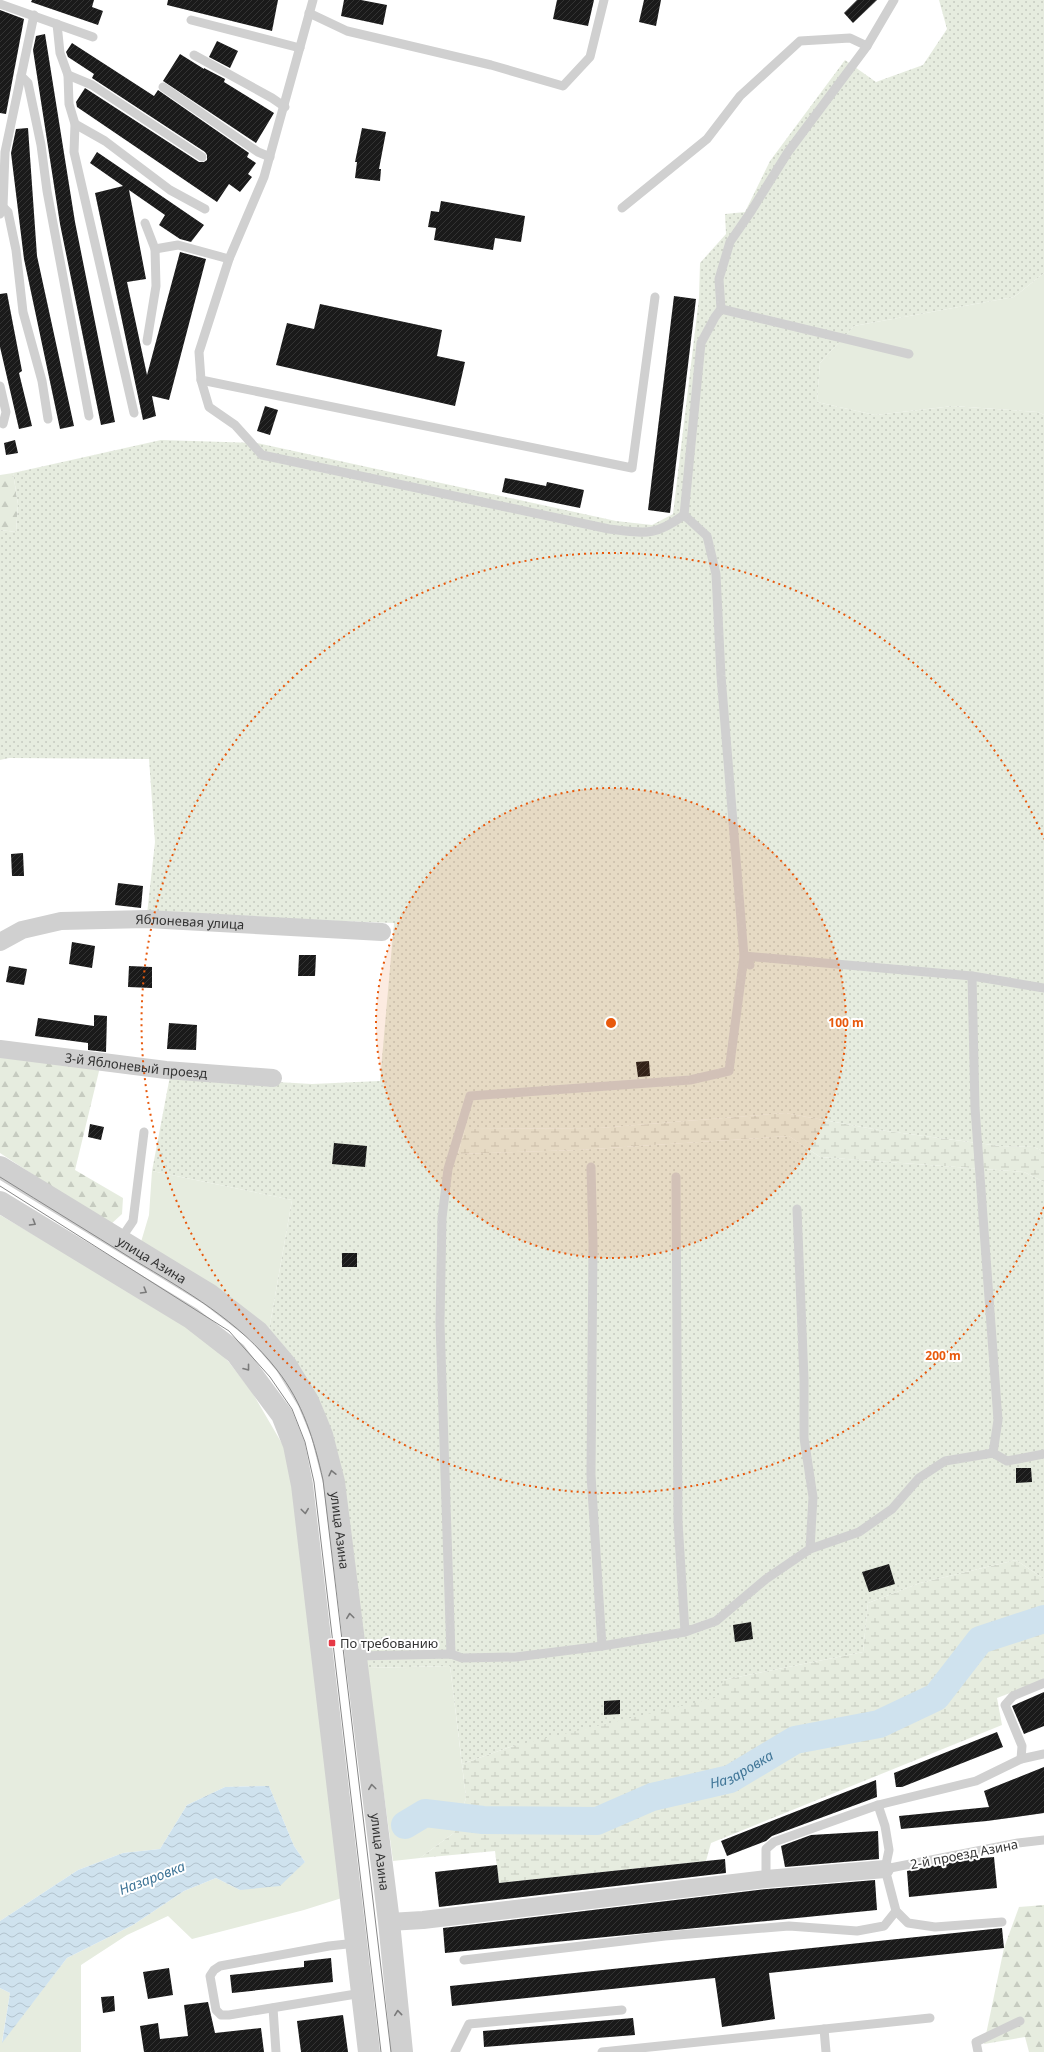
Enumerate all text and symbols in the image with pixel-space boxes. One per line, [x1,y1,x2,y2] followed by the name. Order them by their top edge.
[135,910,245,933] street label: Яблоневая улица
[828,1014,864,1031] text: 100 m
[604,1016,618,1030] centre of rings
[64,1048,208,1082] street label: 3-й Яблоневый проезд
[29,1218,36,1225] one-way arrow
[114,1232,190,1288] street label: улица Азина
[140,1286,147,1293] one-way arrow
[925,1347,961,1364] text: 200 m
[243,1363,250,1370] one-way arrow
[328,1470,336,1477] one-way arrow
[326,1490,354,1570] street label: улица Азина
[301,1508,310,1514] one-way arrow
[346,1613,355,1619] one-way arrow
[340,1634,438,1652] place label: По требованию
[327,1638,337,1648] marker: По требованию
[708,1745,777,1792] water label: Назаровка
[368,1784,377,1790] one-way arrow
[366,1812,394,1892] street label: улица Азина
[909,1835,1019,1873] street label: 2-й проезд Азина
[116,1856,188,1899] water label: Назаровка
[394,2010,403,2016] one-way arrow

